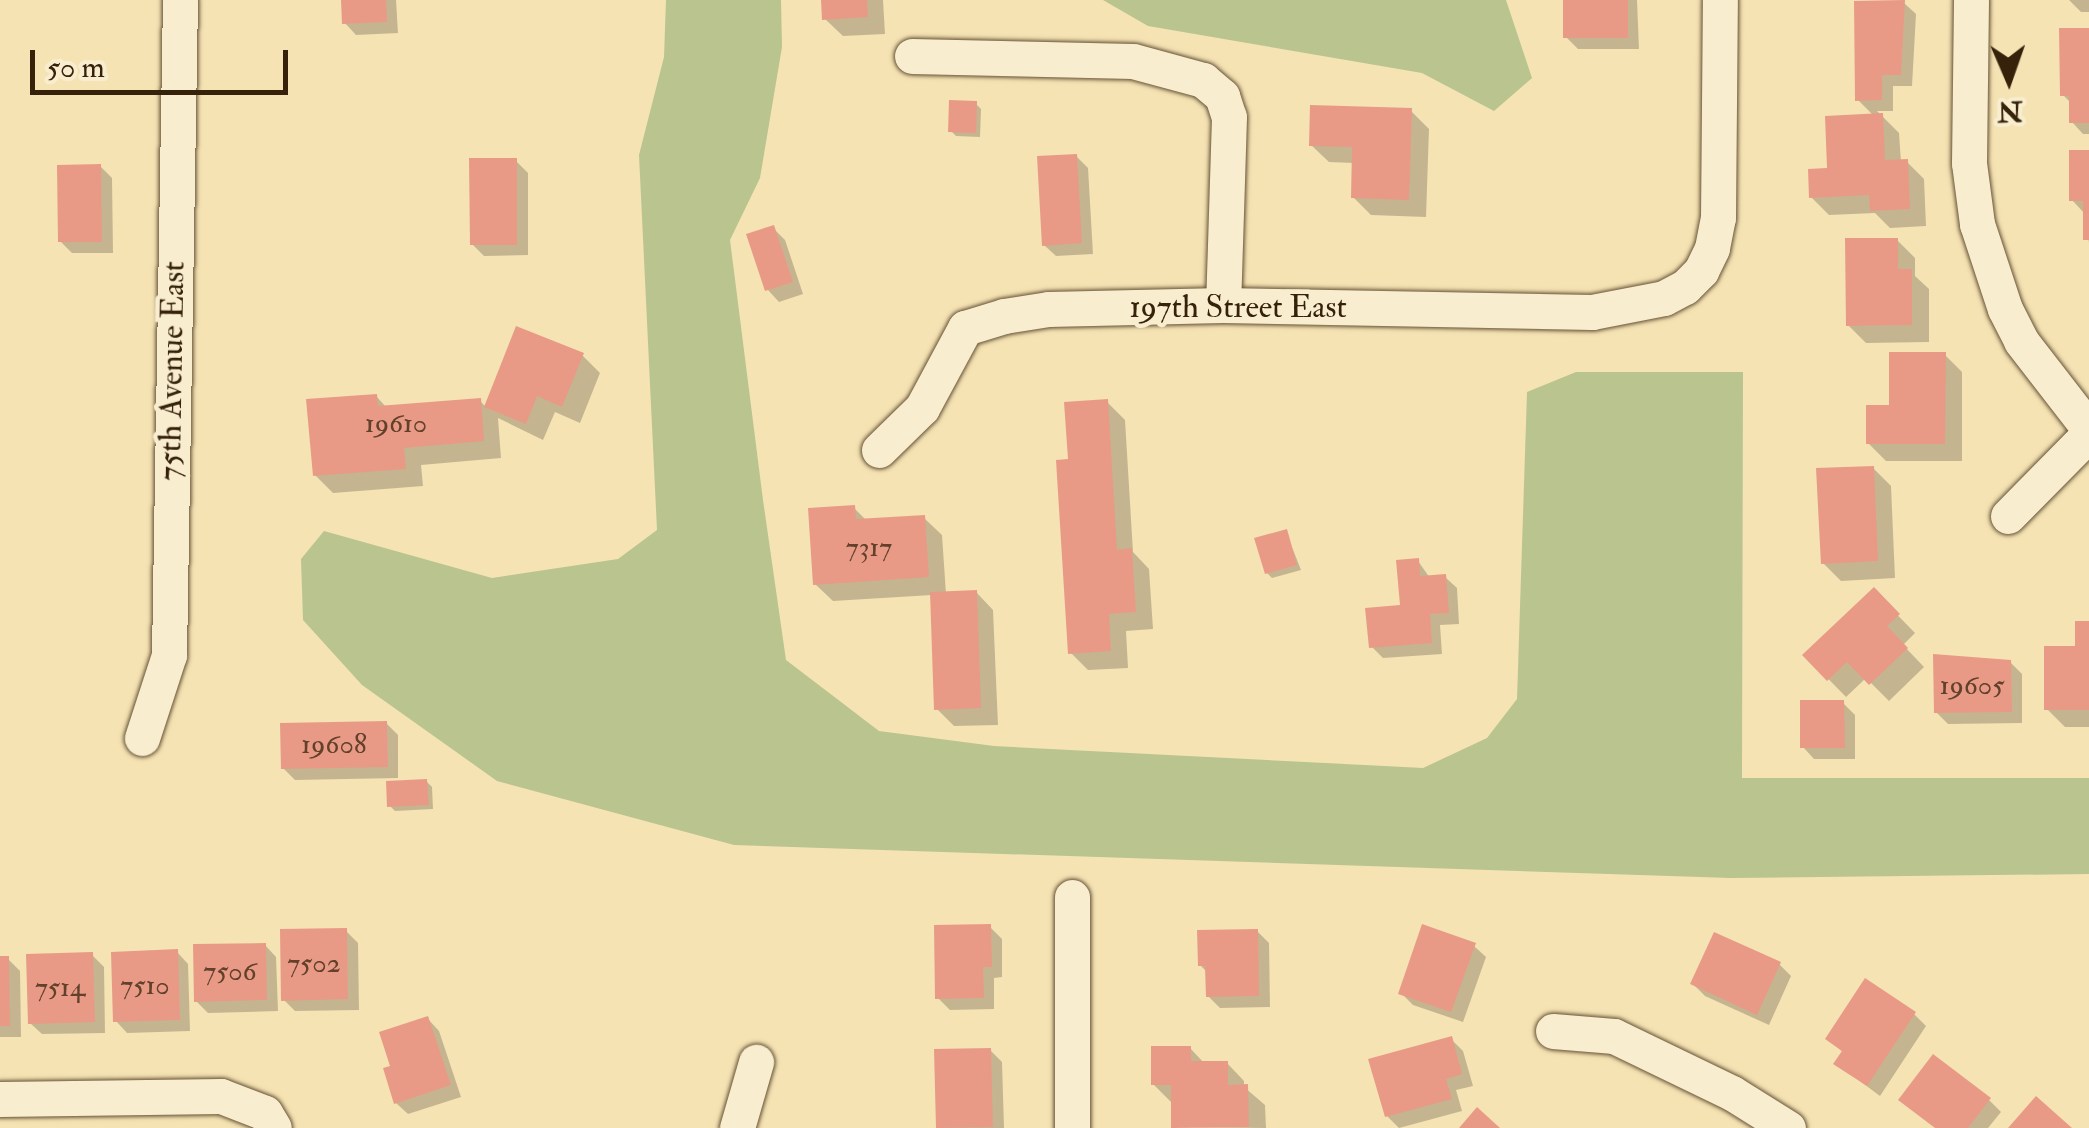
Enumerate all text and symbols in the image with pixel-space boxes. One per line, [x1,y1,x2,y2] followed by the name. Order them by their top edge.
[35,30,292,92] scale bar
[1959,30,2059,130] north arrow
[47,49,105,86] text: 50 m
[1997,93,2023,128] text: N
[151,261,193,481] street label: 75th Avenue East
[1129,288,1347,326] street label: 197th Street East
[365,407,427,441] house number: 19610
[846,531,892,565] house number: 7317
[1940,669,2004,703] house number: 19605
[301,728,367,762] house number: 19608
[287,947,341,981] house number: 7502
[203,955,257,989] house number: 7506
[120,969,170,1003] house number: 7510
[35,971,85,1005] house number: 7514

